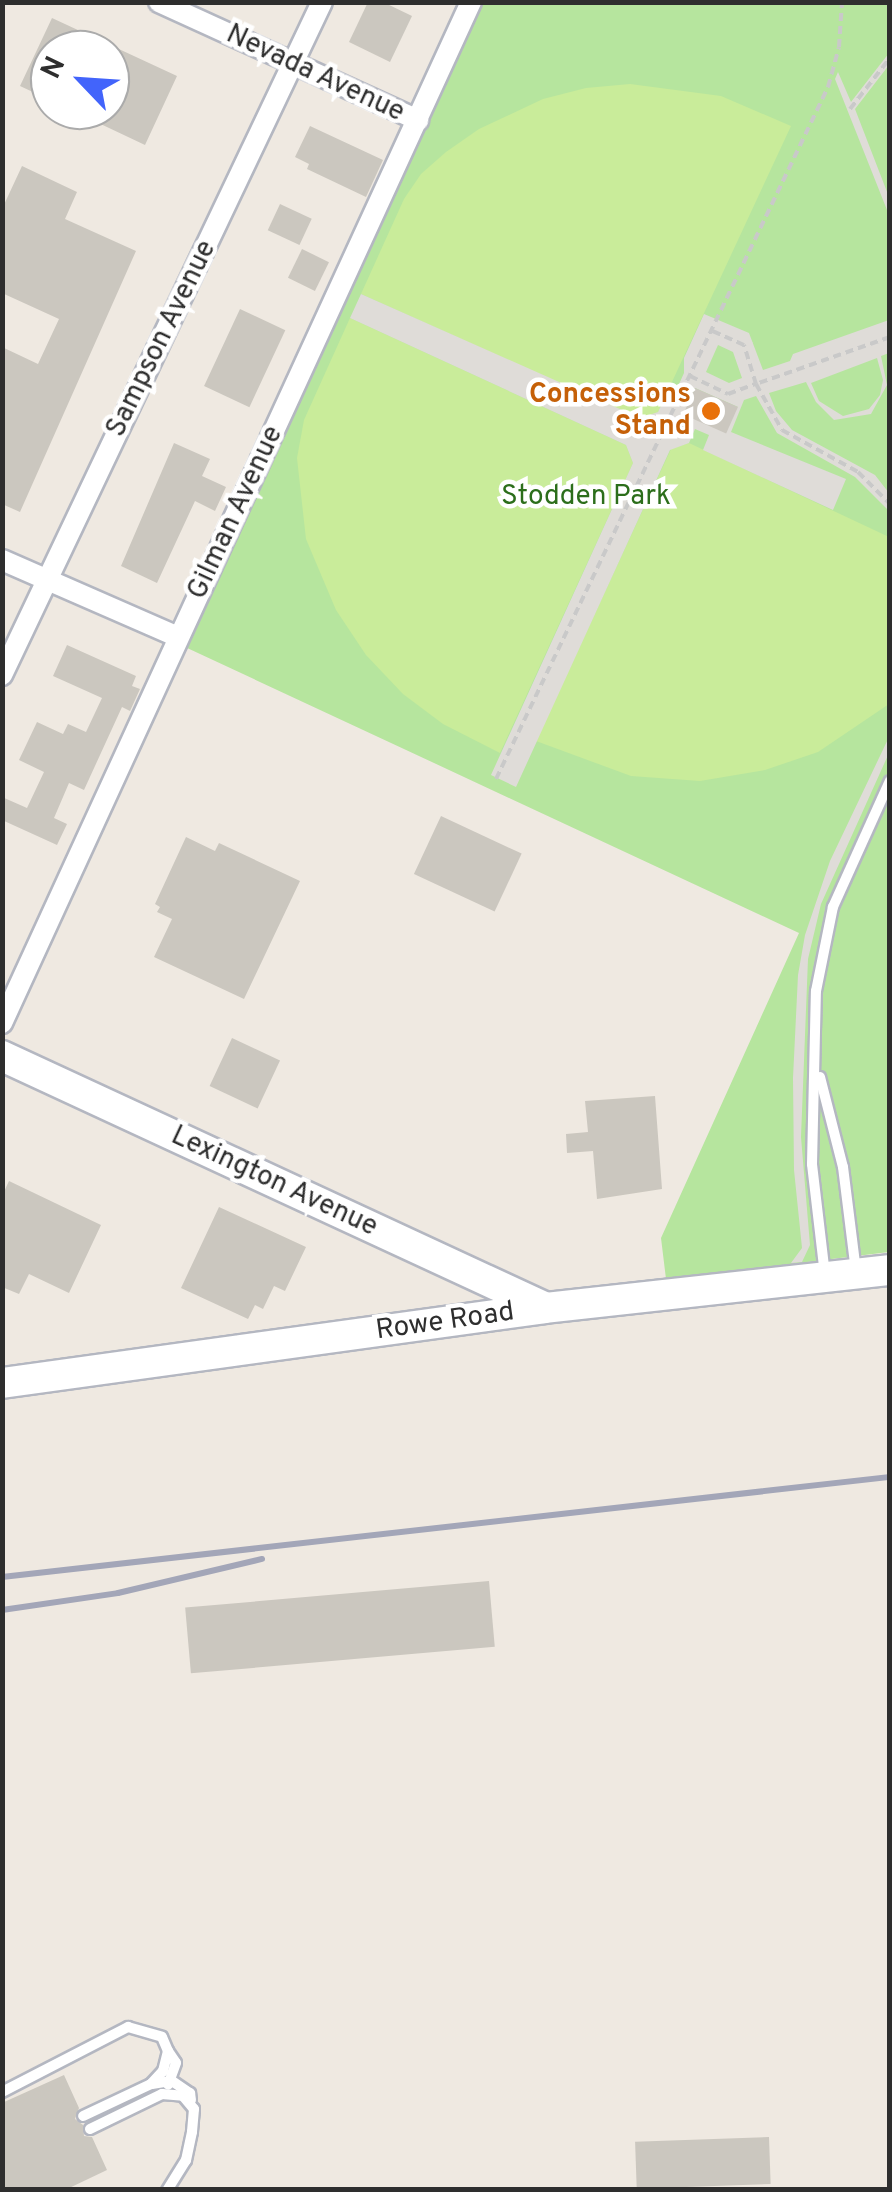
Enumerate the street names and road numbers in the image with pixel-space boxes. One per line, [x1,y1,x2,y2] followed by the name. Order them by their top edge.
[220,18,410,130] street label: Nevada Avenue
[100,235,224,443] street label: Sampson Avenue
[181,420,291,606] street label: Gilman Avenue
[165,1119,383,1245] street label: Lexington Avenue
[374,1296,516,1348] street label: Rowe Road

